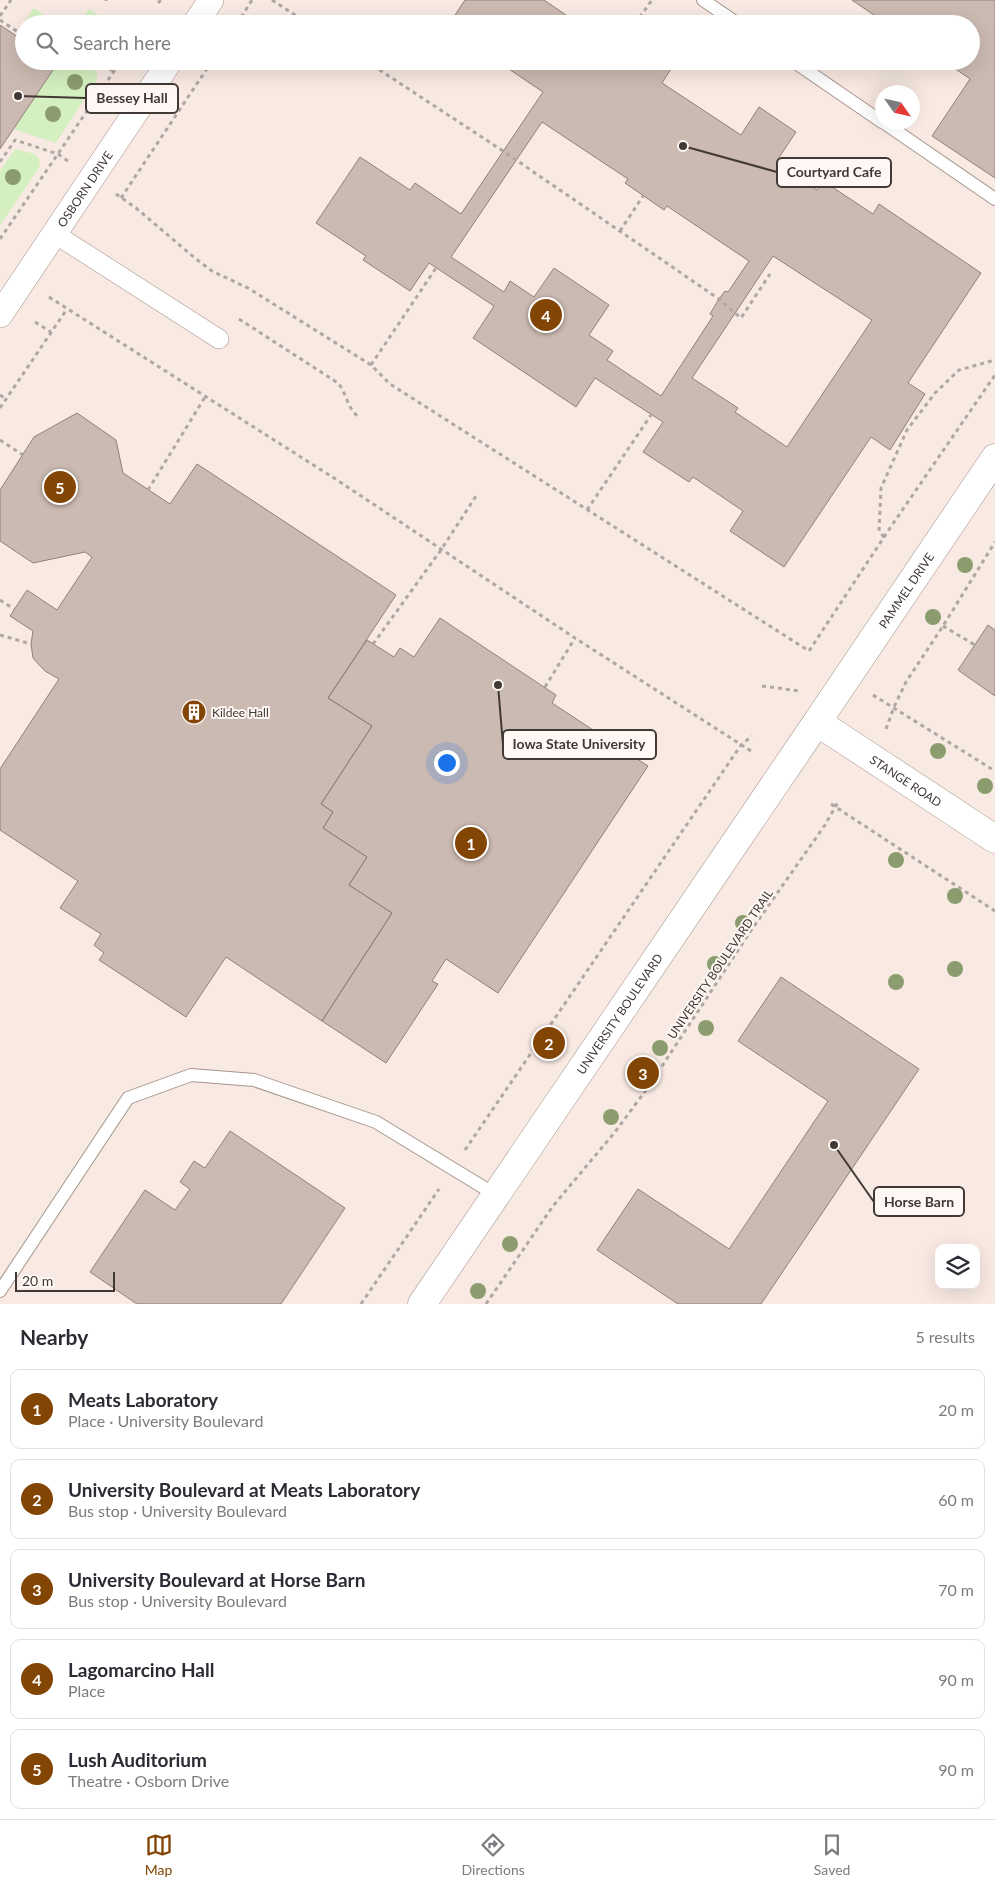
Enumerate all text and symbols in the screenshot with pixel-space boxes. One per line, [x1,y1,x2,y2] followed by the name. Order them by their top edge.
[15,15,980,70] search box
[33,29,61,57] icon: search
[73,31,171,54] text: Search here
[86,84,178,113] callout: Bessey Hall
[875,85,920,130] north arrow
[96,89,168,106] text: Bessey Hall
[54,148,115,230] street label: OSBORN DRIVE
[777,158,891,187] callout: Courtyard Cafe
[787,163,882,180] text: Courtyard Cafe
[530,296,562,334] pin: 4
[44,468,76,506] pin: 5
[875,549,937,631] street label: PAMMEL DRIVE
[181,699,207,725] building icon: Kildee Hall
[212,705,269,720] place label: Kildee Hall
[503,730,656,759] callout: Iowa State University
[513,735,646,752] text: Iowa State University
[434,750,460,776] your location
[867,752,945,810] street label: STANGE ROAD
[455,824,487,862] pin: 1
[664,886,776,1042] street label: UNIVERSITY BOULEVARD TRAIL
[573,950,665,1077] street label: UNIVERSITY BOULEVARD
[533,1024,565,1062] pin: 2
[627,1054,659,1092] pin: 3
[874,1187,964,1216] callout: Horse Barn
[884,1193,954,1210] text: Horse Barn
[935,1244,980,1289] map controls
[935,1244,980,1289] button: layers
[15,1269,115,1292] scale bar
[22,1272,53,1289] text: 20 m
[20,1324,88,1349] text: Nearby
[915,1327,975,1346] text: 5 results
[68,1388,218,1411] text: Meats Laboratory
[32,1400,42,1419] text: 1
[938,1400,974,1419] text: 20 m
[68,1411,263,1430] text: Place · University Boulevard
[68,1478,420,1501] text: University Boulevard at Meats Laboratory
[32,1490,42,1509] text: 2
[938,1490,974,1509] text: 60 m
[68,1501,287,1520] text: Bus stop · University Boulevard
[68,1568,365,1591] text: University Boulevard at Horse Barn
[32,1580,42,1599] text: 3
[938,1580,974,1599] text: 70 m
[68,1591,287,1610] text: Bus stop · University Boulevard
[68,1658,214,1681] text: Lagomarcino Hall
[32,1670,42,1689] text: 4
[938,1670,974,1689] text: 90 m
[68,1681,105,1700] text: Place
[68,1748,207,1771] text: Lush Auditorium
[32,1760,42,1779] text: 5
[938,1760,974,1779] text: 90 m
[68,1771,229,1790] text: Theatre · Osborn Drive
[145,1831,173,1878] tab: Map
[462,1831,525,1878] tab: Directions
[814,1831,850,1878] tab: Saved

